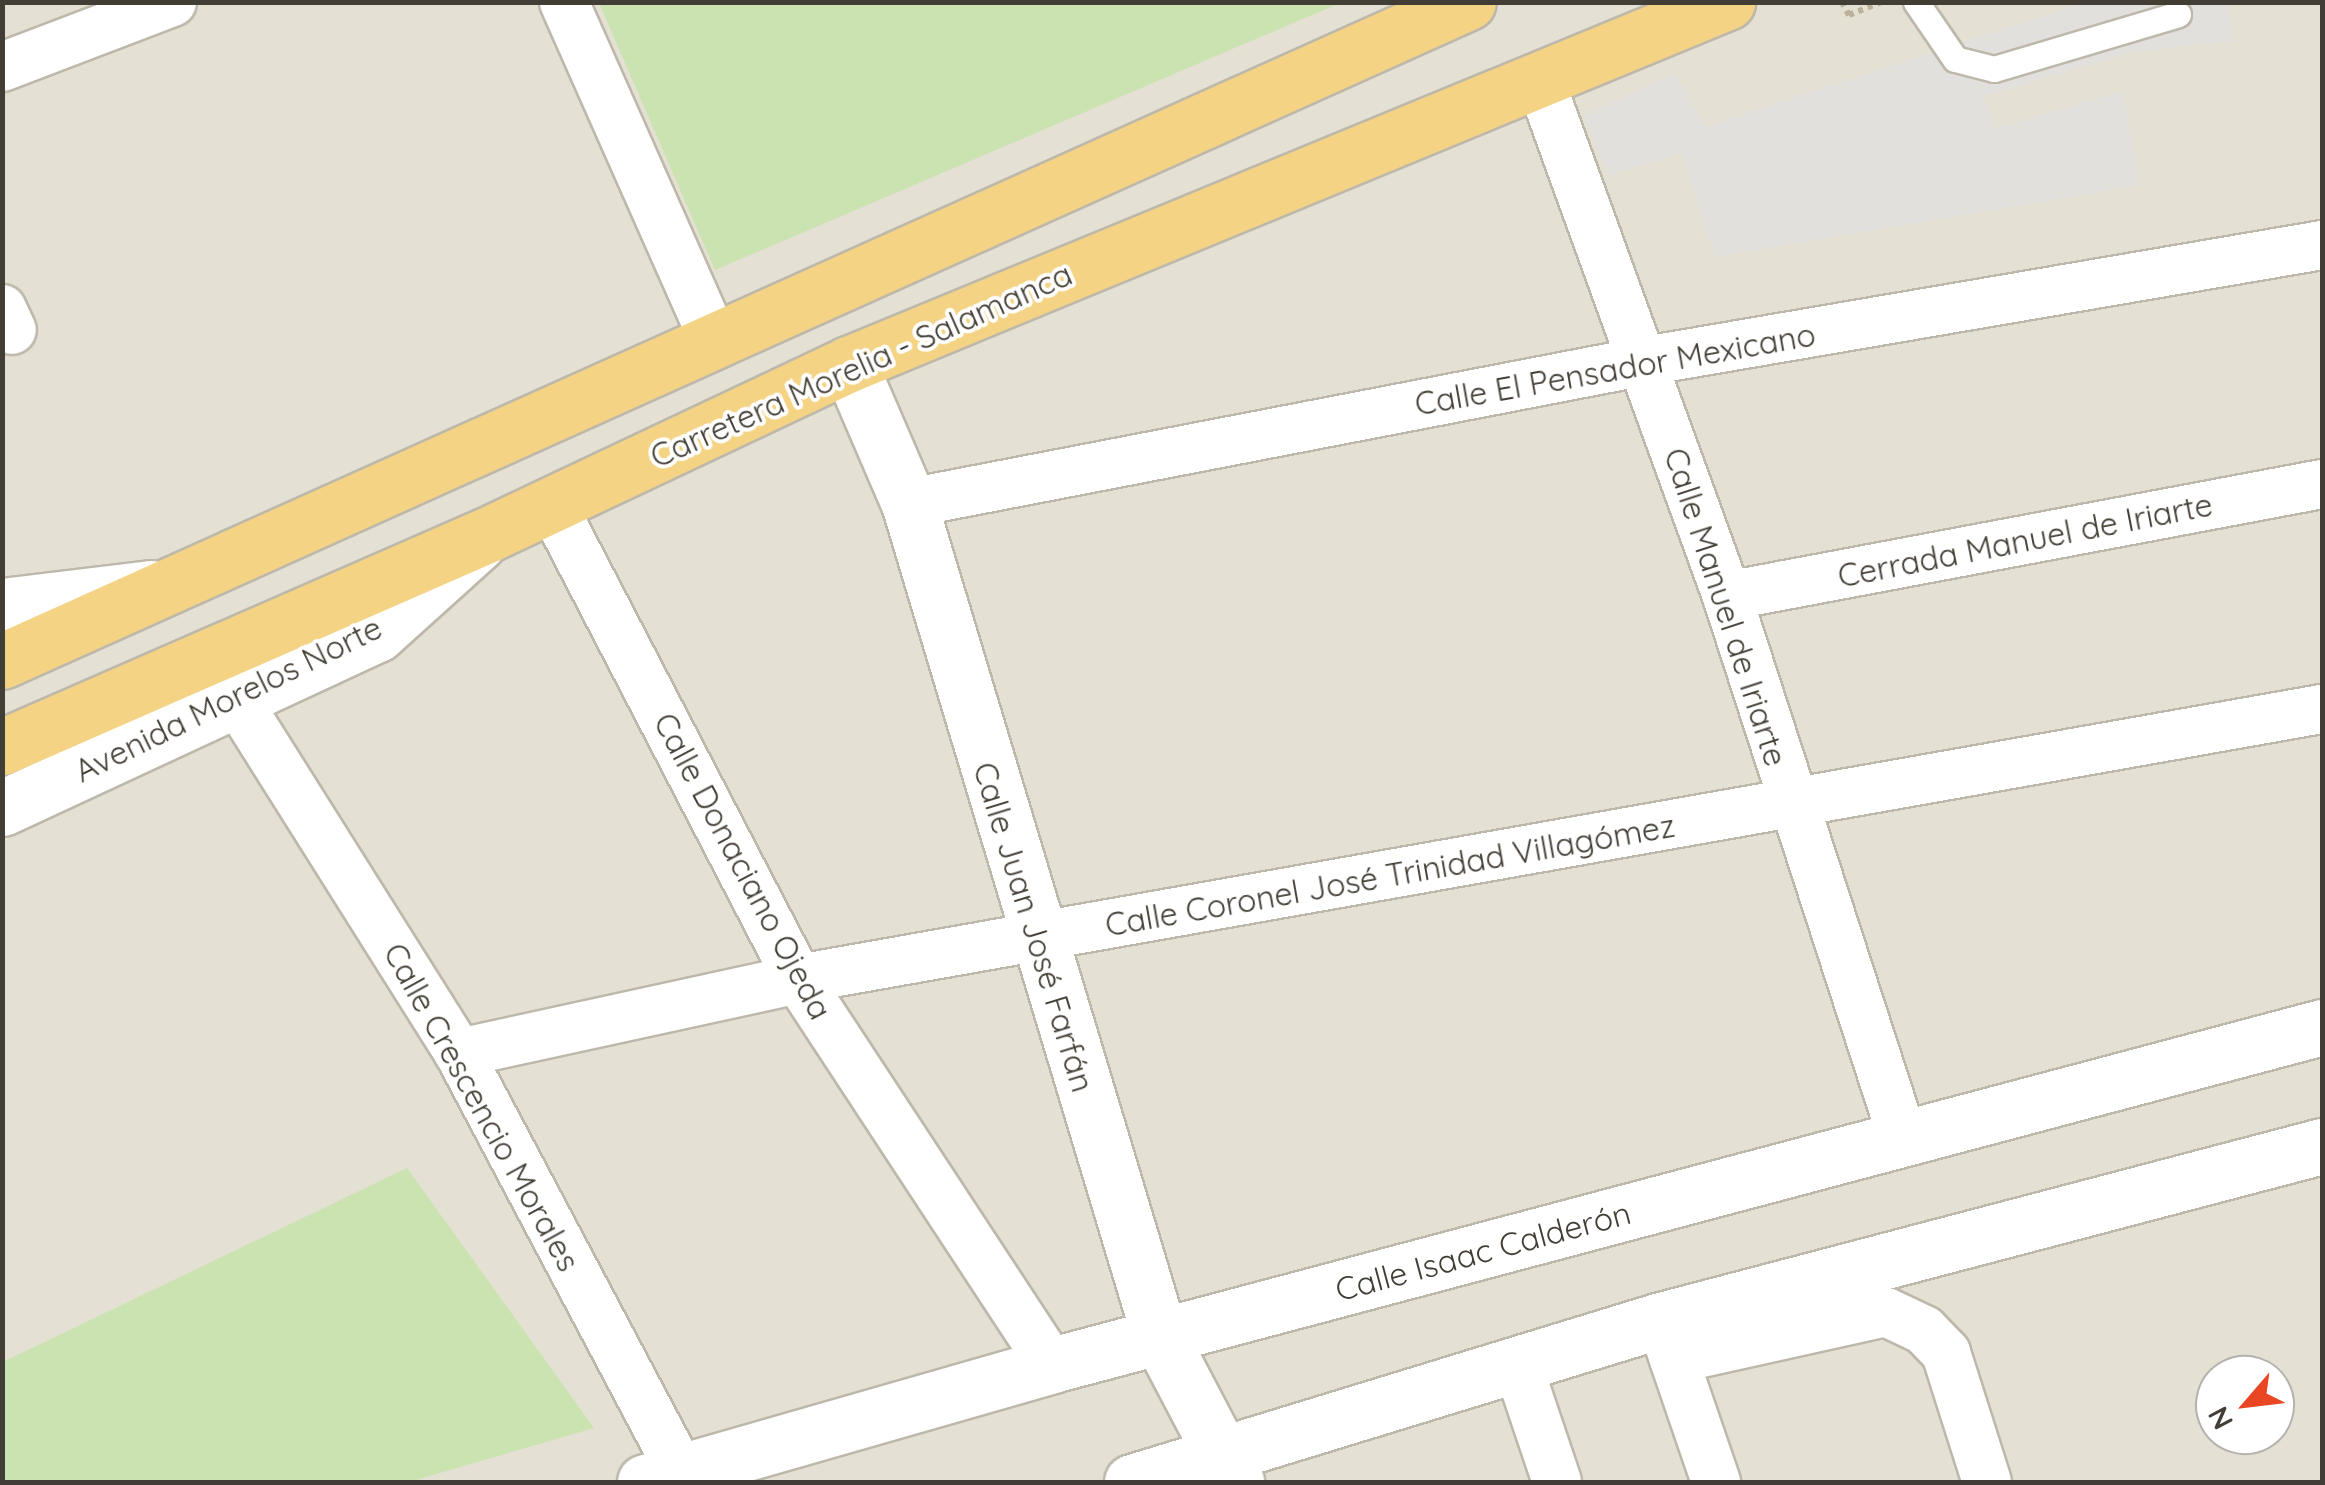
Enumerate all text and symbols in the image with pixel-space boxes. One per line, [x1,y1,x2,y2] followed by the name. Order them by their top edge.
[644,254,1078,476] street label: Carretera Morelia - Salamanca
[1412,315,1818,423] street label: Calle El Pensador Mexicano
[1656,443,1796,771] street label: Calle Manuel de Iriarte
[1834,485,2216,595] street label: Cerrada Manuel de Iriarte
[68,608,388,790] street label: Avenida Morelos Norte
[646,706,840,1026] street label: Calle Donaciano Ojeda
[966,758,1102,1096] street label: Calle Juan José Farfán
[1102,806,1678,944] street label: Calle Coronel José Trinidad Villagómez
[376,936,588,1278] street label: Calle Crescencio Morales
[1331,1193,1635,1309] street label: Calle Isaac Calderón
[2195,1355,2295,1455] north arrow
[2200,1401,2240,1436] text: N

